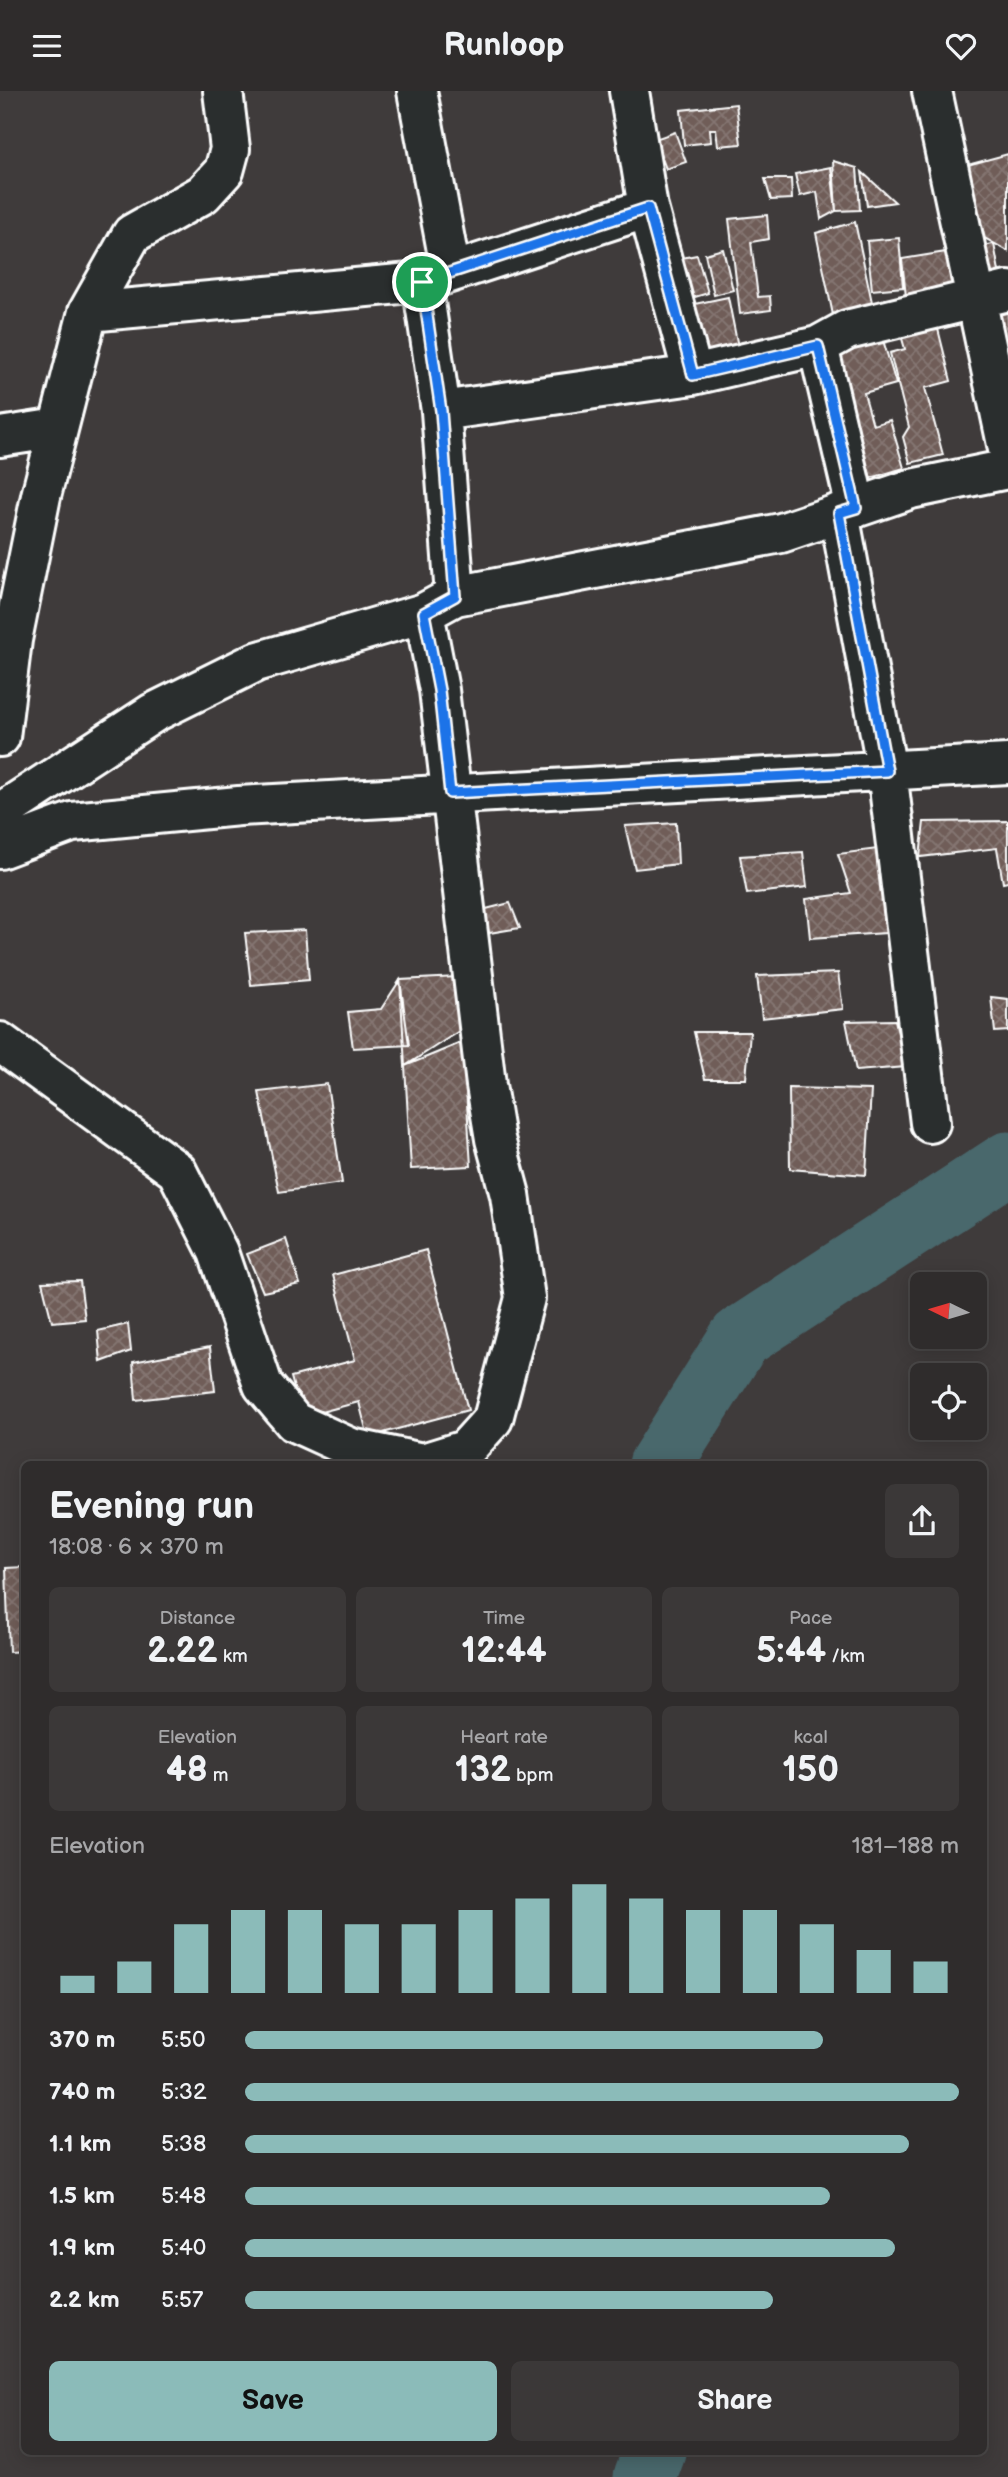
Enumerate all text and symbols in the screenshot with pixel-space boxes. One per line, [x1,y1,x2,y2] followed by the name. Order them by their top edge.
[444,26,564,65] text: Runloop
[28,27,66,65] icon: menu
[942,27,980,65] icon: heart
[392,252,452,312] pin
[403,263,441,301] icon: arrive
[910,1272,987,1349] north arrow
[910,1272,987,1440] map controls
[910,1363,987,1440] button: locate
[49,1484,254,1529] text: Evening run
[885,1484,959,1558] button: share
[49,1533,224,1561] text: 18:08 · 6 × 370 m
[159,1607,235,1630] text: Distance
[483,1607,525,1630] text: Time
[789,1607,832,1630] text: Pace
[147,1630,218,1673] text: 2.22
[461,1630,547,1673] text: 12:44
[756,1630,826,1673] text: 5:44
[218,1645,248,1668] text: km
[826,1645,865,1668] text: /km
[158,1726,237,1749] text: Elevation
[460,1726,548,1749] text: Heart rate
[794,1726,828,1749] text: kcal
[166,1749,208,1792] text: 48
[455,1749,511,1792] text: 132
[782,1749,839,1792] text: 150
[208,1764,229,1787] text: m
[511,1764,553,1787] text: bpm
[49,1832,145,1860] text: Elevation
[852,1832,959,1860] text: 181–188 m
[49,2026,115,2054] text: 370 m
[161,2026,206,2054] text: 5:50
[49,2078,115,2106] text: 740 m
[161,2078,207,2106] text: 5:32
[49,2130,111,2158] text: 1.1 km
[161,2130,206,2158] text: 5:38
[49,2182,115,2210] text: 1.5 km
[161,2182,206,2210] text: 5:48
[49,2234,115,2262] text: 1.9 km
[161,2234,206,2262] text: 5:40
[49,2286,120,2314] text: 2.2 km
[161,2286,203,2314] text: 5:57
[49,2361,497,2441] button: Save
[511,2361,959,2441] button: Share

